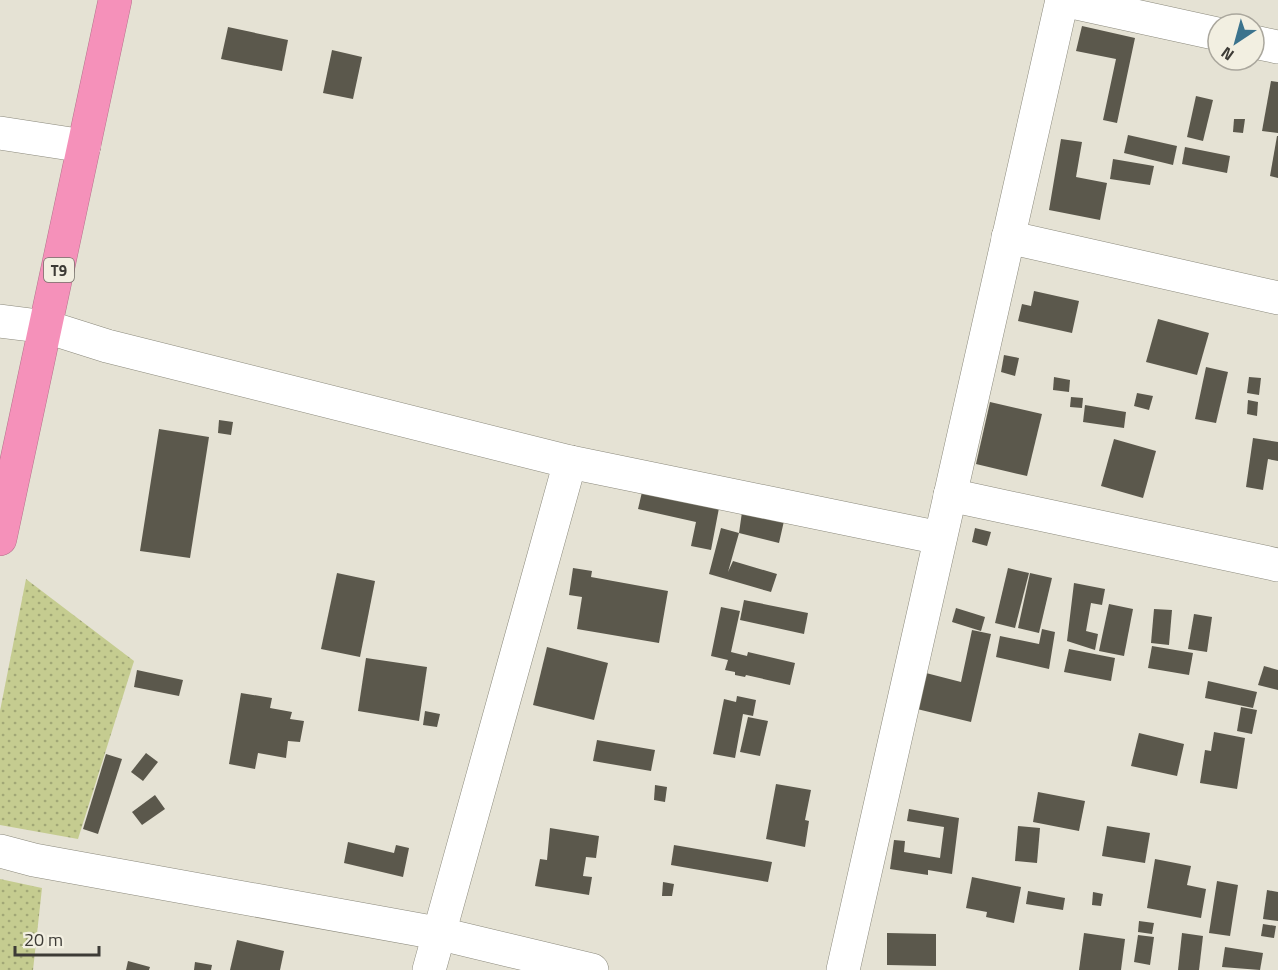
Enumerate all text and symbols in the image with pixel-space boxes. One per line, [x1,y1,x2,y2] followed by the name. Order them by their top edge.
[1206,12,1266,72] north arrow
[1216,41,1239,67] text: N
[44,258,74,282] road number: T9
[15,919,99,957] scale bar
[24,926,63,953] text: 20 m

